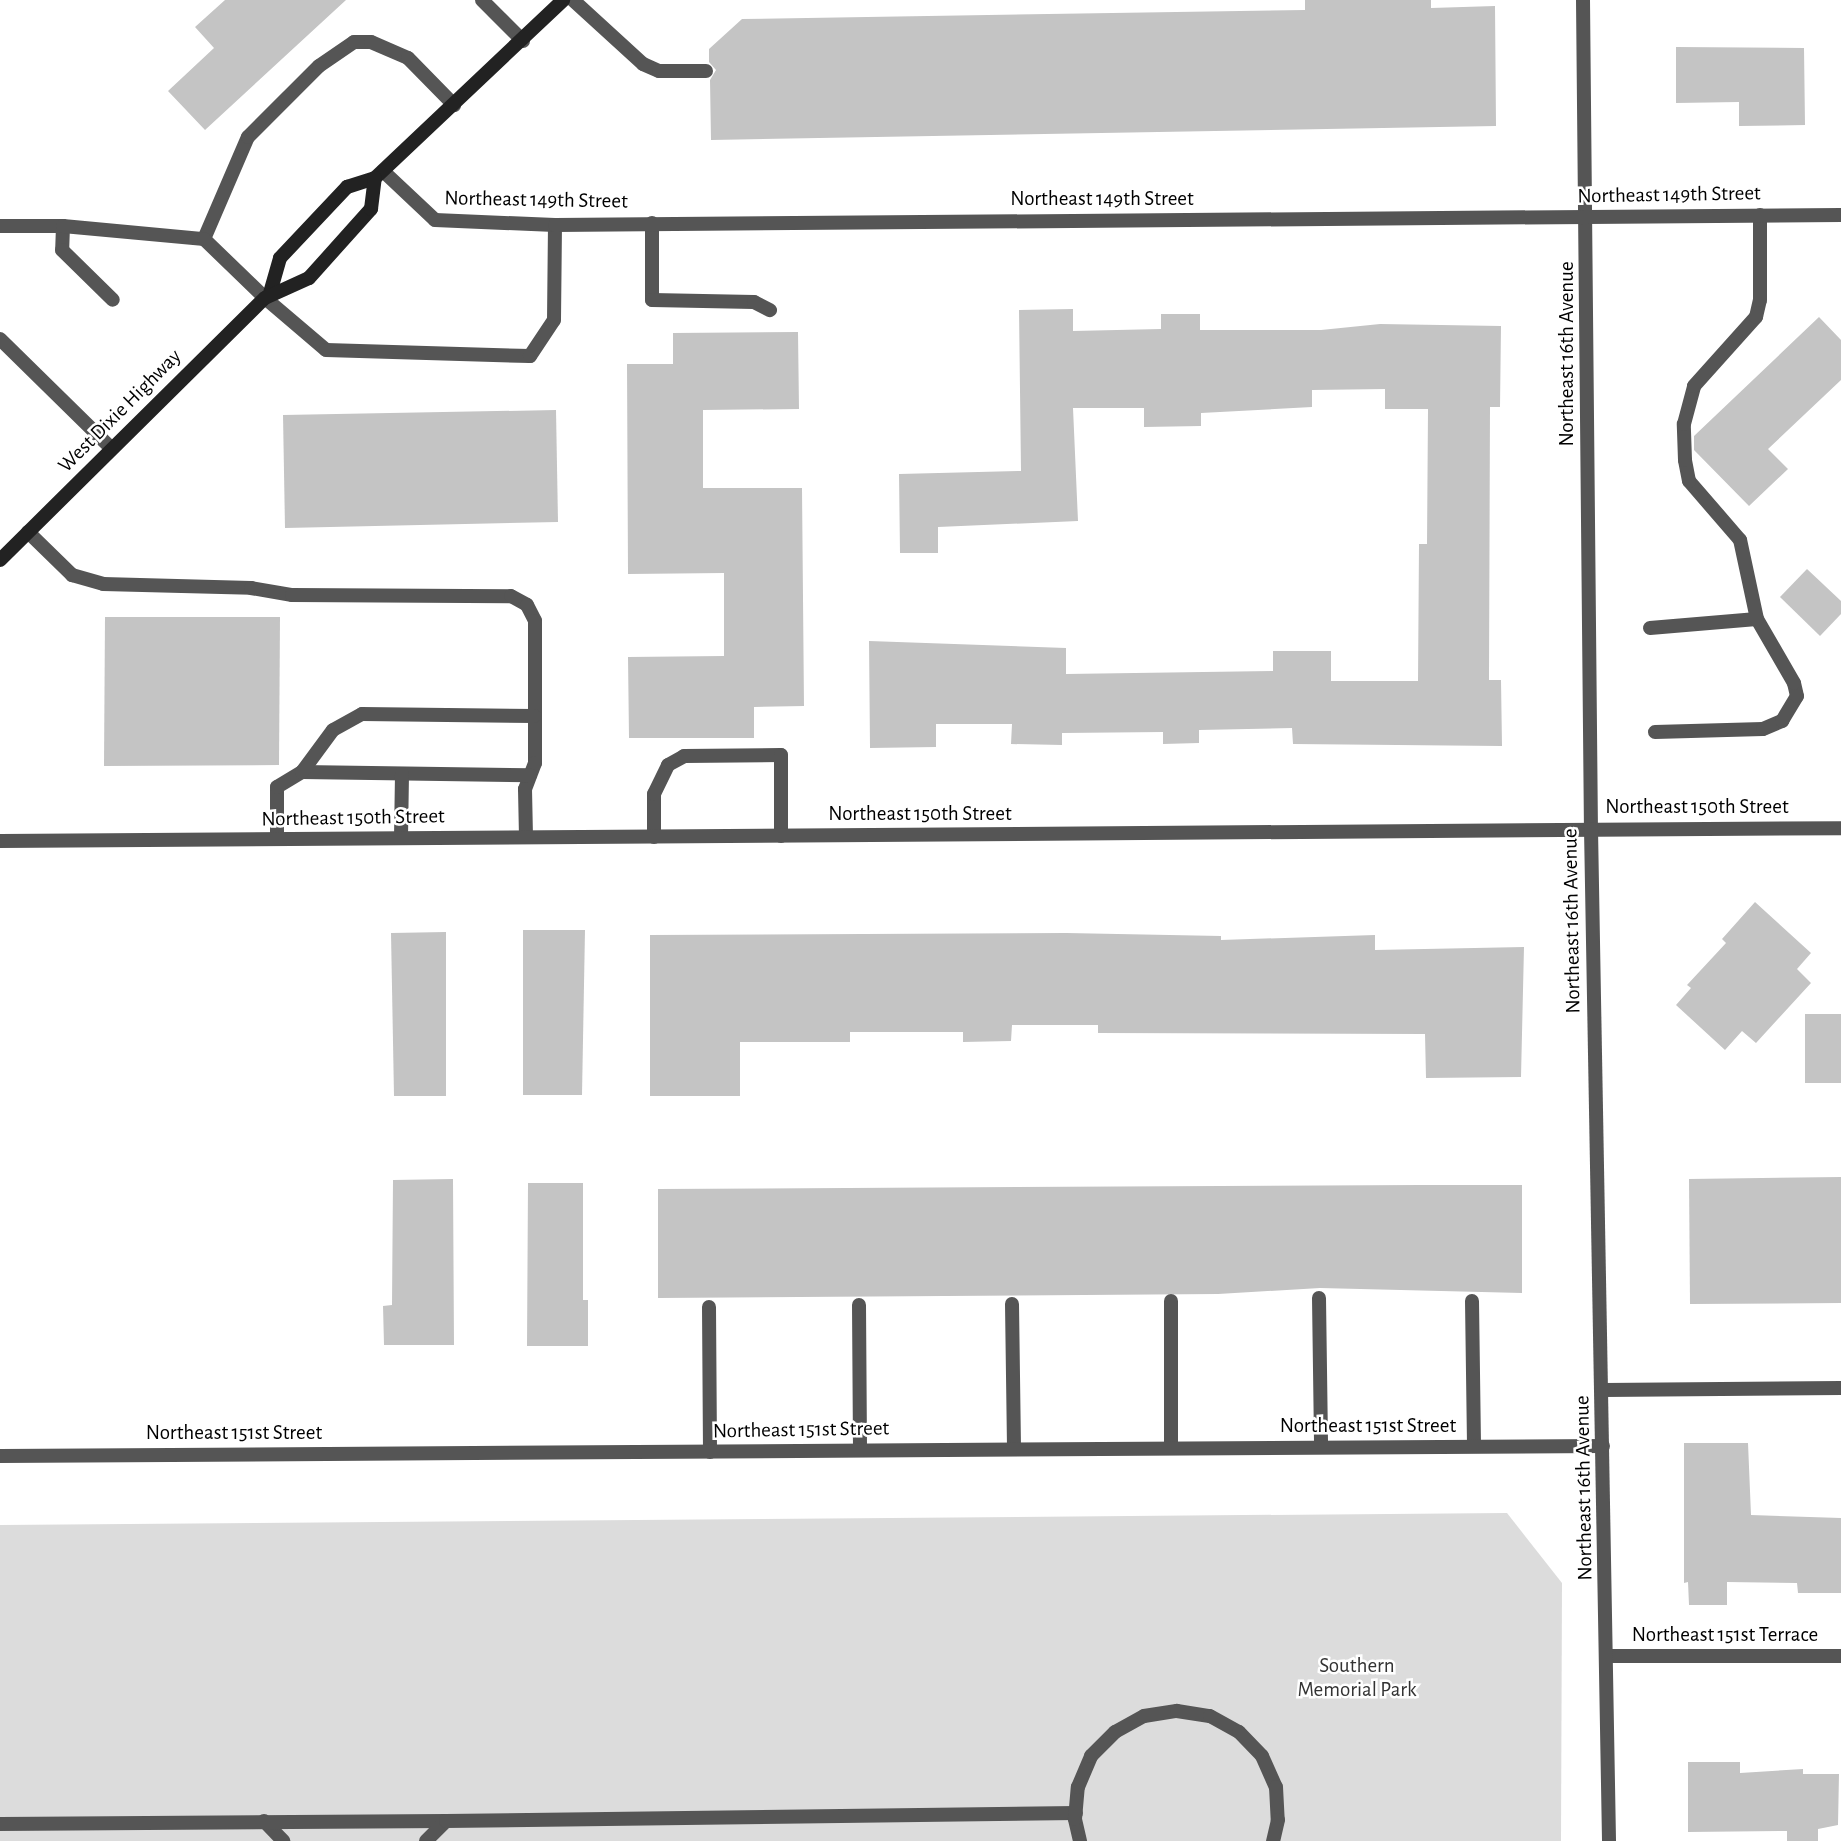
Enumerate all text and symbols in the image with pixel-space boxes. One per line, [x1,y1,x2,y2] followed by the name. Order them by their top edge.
[1577,181,1761,209] street label: Northeast 149th Street
[444,186,628,214] street label: Northeast 149th Street
[1010,186,1194,212] street label: Northeast 149th Street
[1554,261,1580,447] street label: Northeast 16th Avenue
[53,344,187,478] street label: West Dixie Highway
[1605,794,1789,820] street label: Northeast 150th Street
[828,801,1012,827] street label: Northeast 150th Street
[261,804,445,832] street label: Northeast 150th Street
[1558,828,1586,1014] street label: Northeast 16th Avenue
[1570,1395,1598,1581] street label: Northeast 16th Avenue
[1280,1413,1456,1439] street label: Northeast 151st Street
[713,1416,889,1444] street label: Northeast 151st Street
[146,1420,322,1446] street label: Northeast 151st Street
[1632,1622,1818,1648] street label: Northeast 151st Terrace
[1297,1653,1417,1703] park label: Southern Memorial Park

